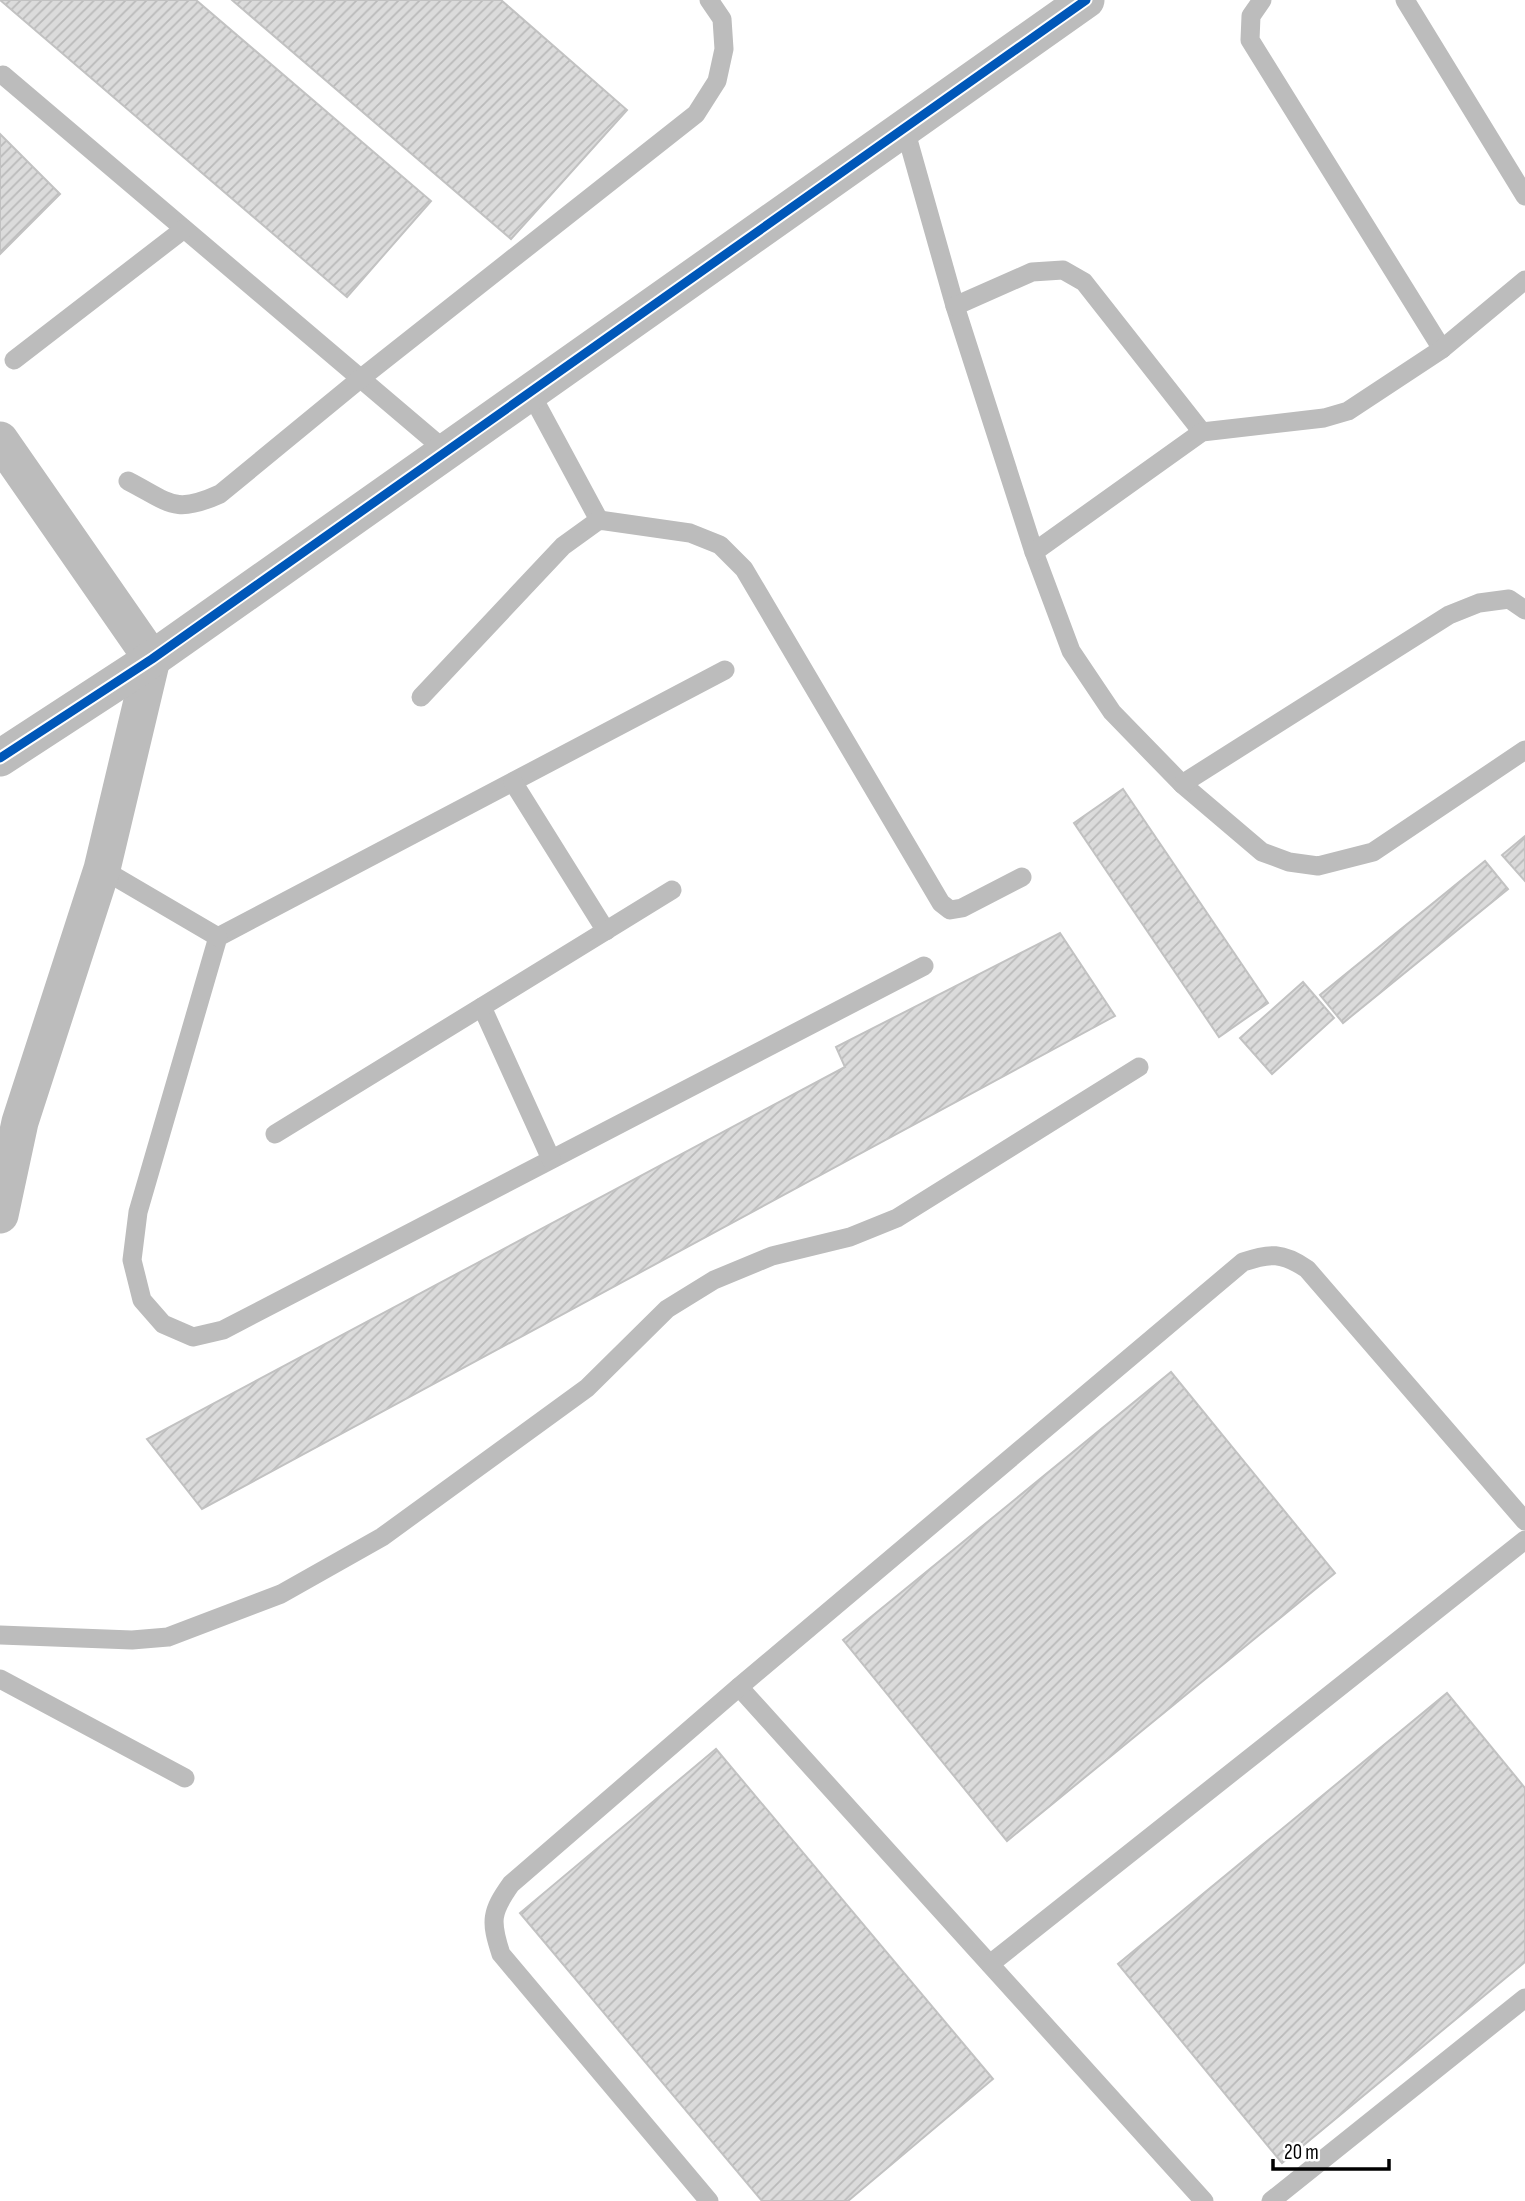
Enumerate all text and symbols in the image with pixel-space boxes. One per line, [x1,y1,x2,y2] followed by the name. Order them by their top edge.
[1273,2128,1388,2172] scale bar
[1284,2140,1319,2165] text: 20 m

